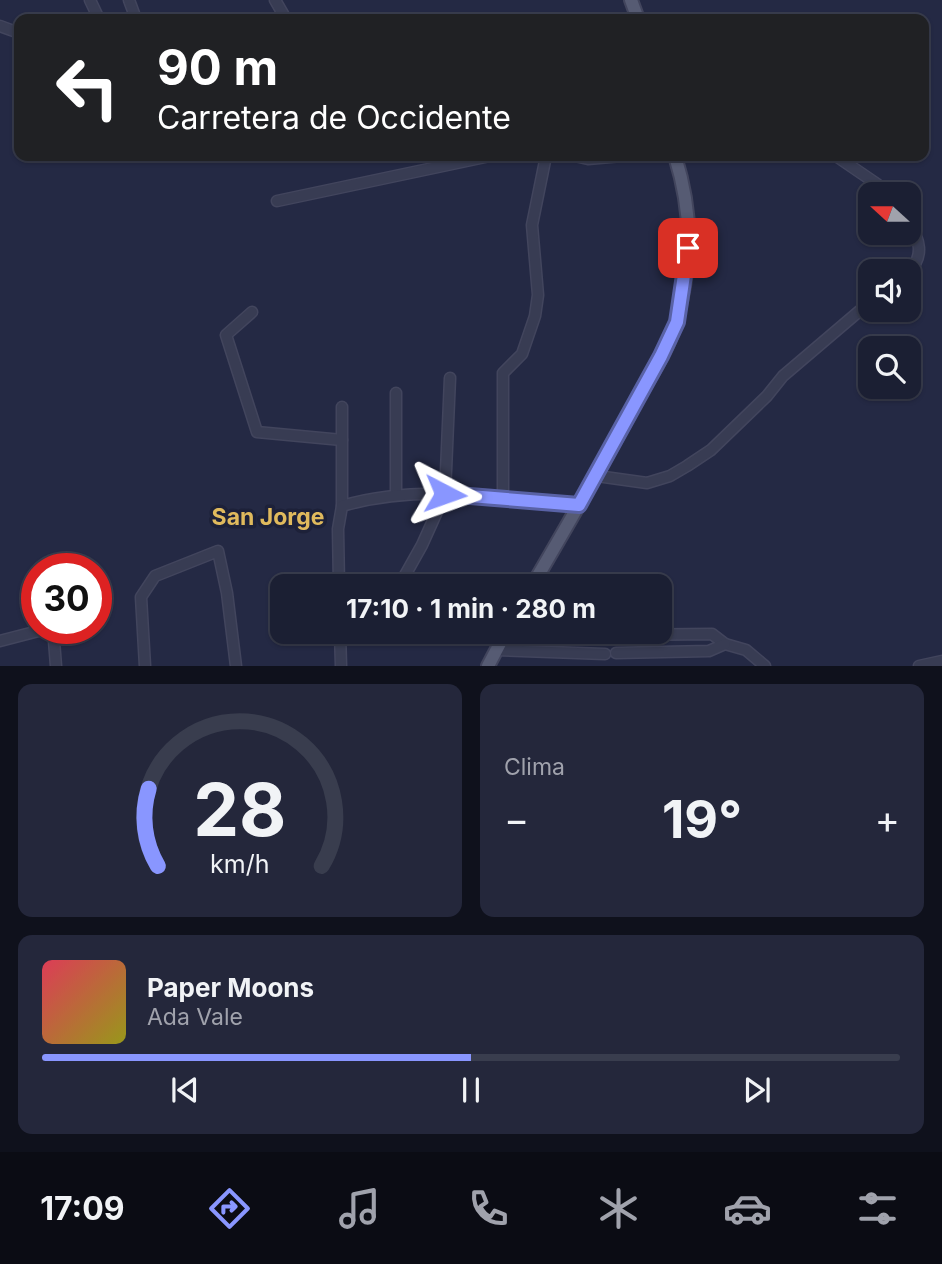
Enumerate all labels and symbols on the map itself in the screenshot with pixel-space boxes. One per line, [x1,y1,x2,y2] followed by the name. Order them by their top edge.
[858,182,920,245] north arrow
[658,218,718,278] pin
[408,457,482,531] position arrow
[212,503,324,531] district label: San Jorge
[21,553,112,644] speed limit sign: 30

